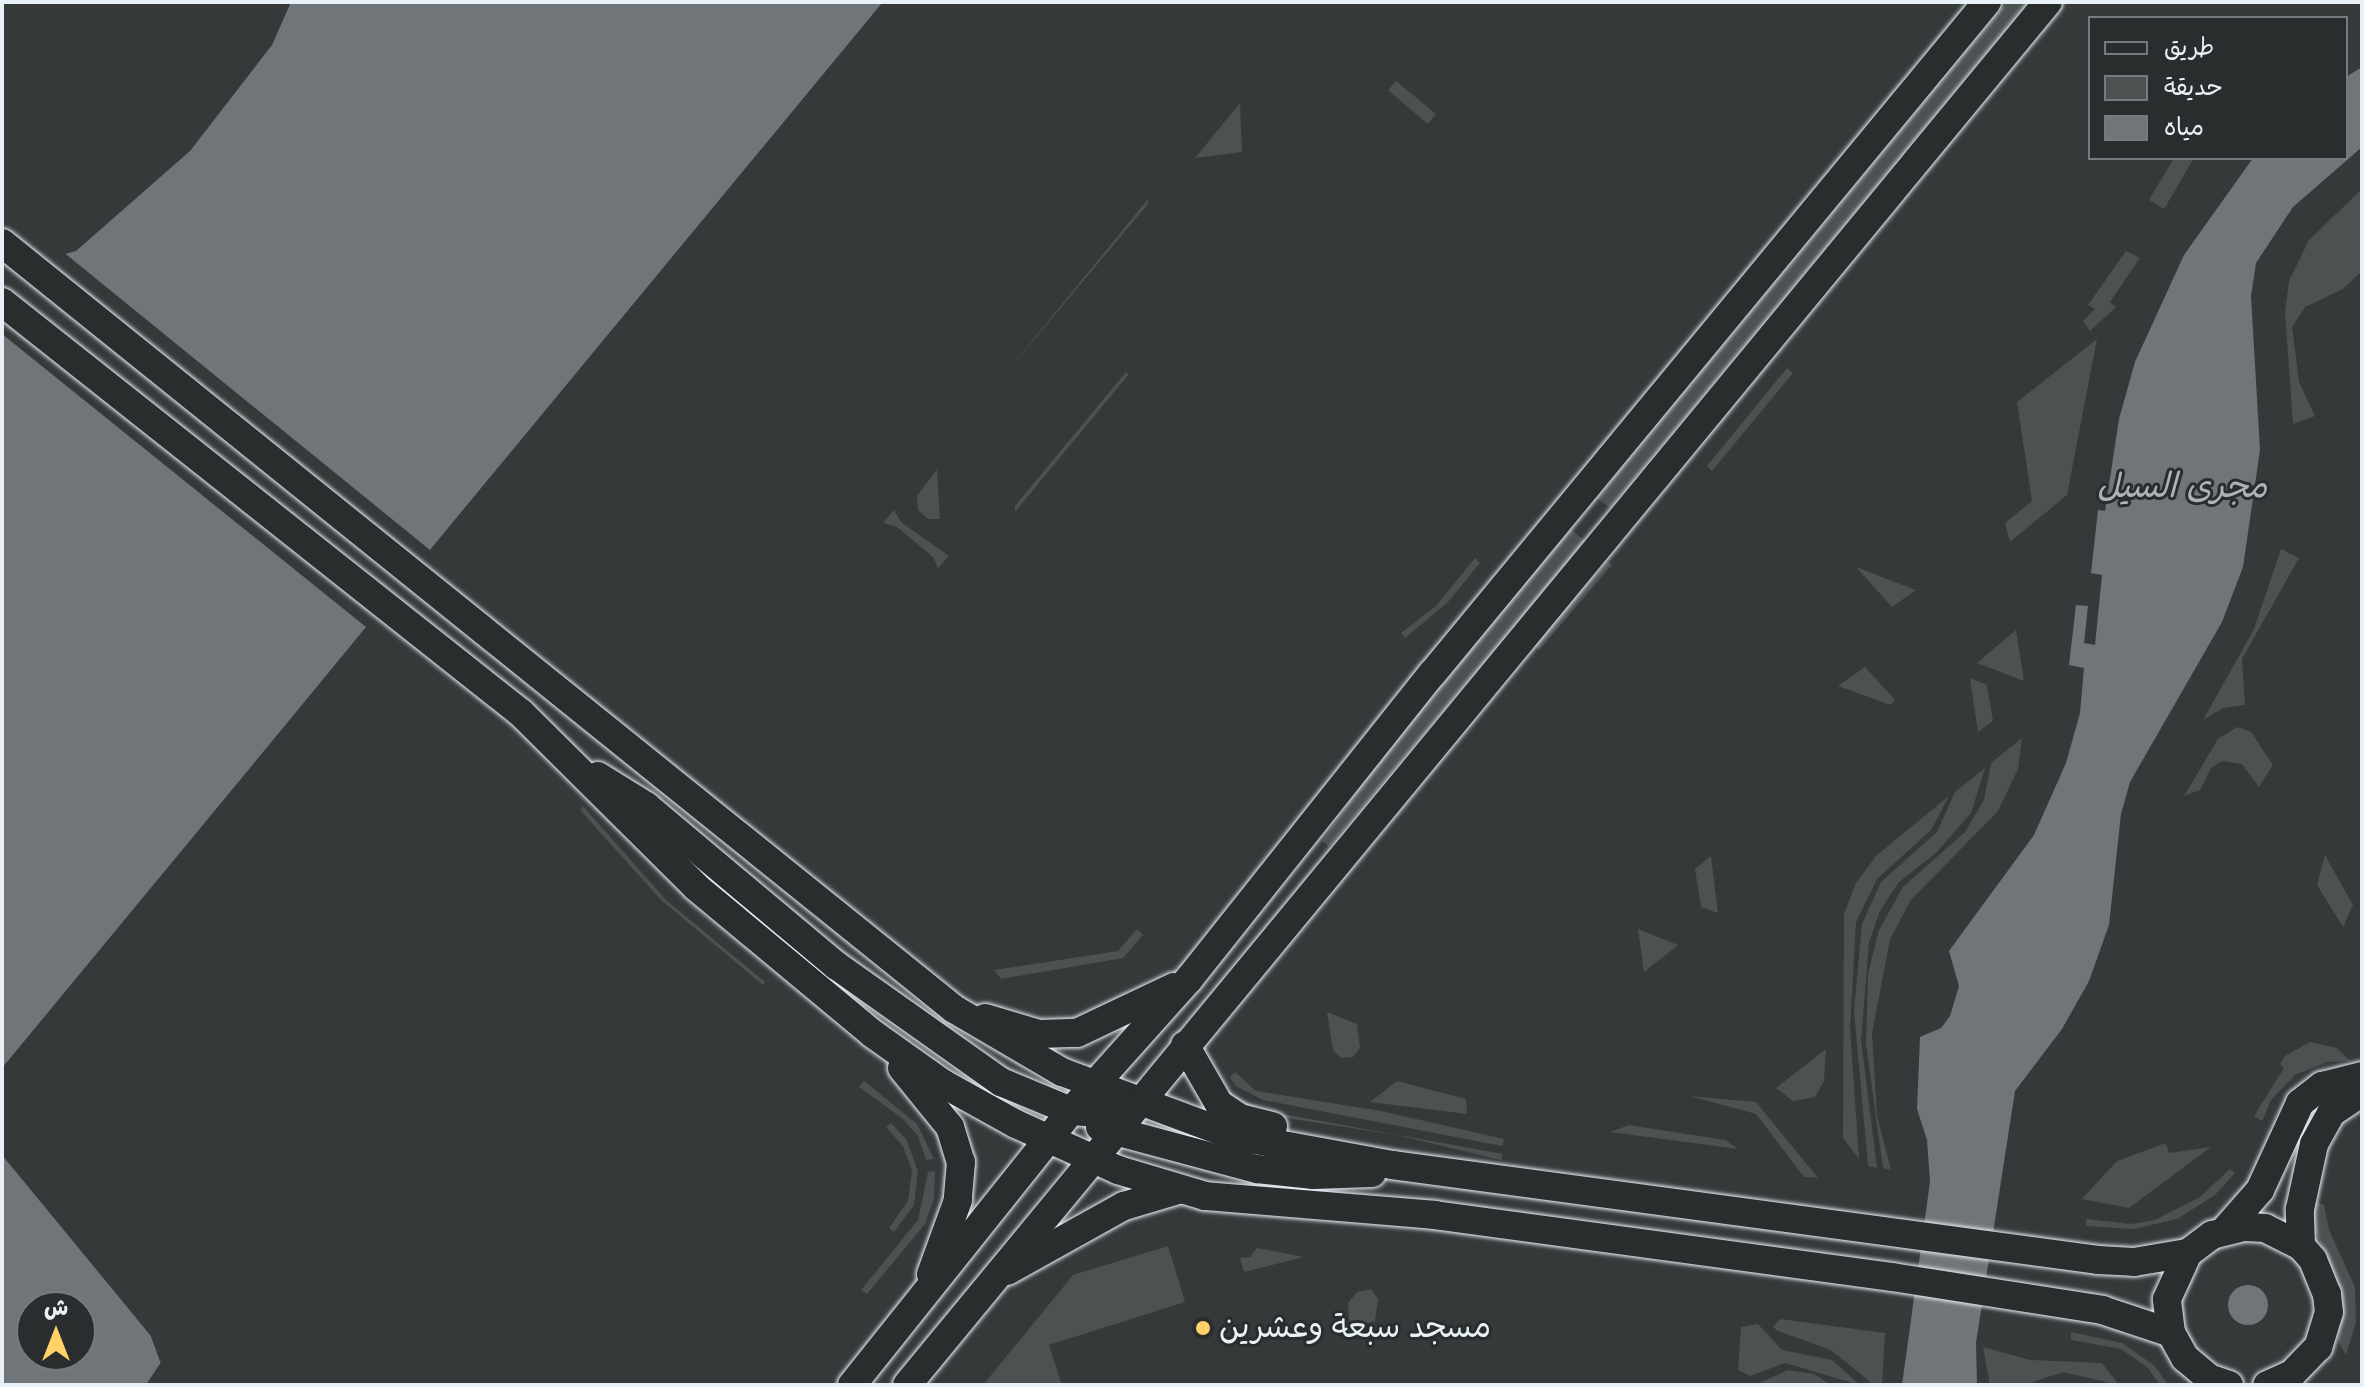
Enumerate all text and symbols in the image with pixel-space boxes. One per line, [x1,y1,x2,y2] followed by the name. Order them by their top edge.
[2088,16,2348,160] legend
[2164,33,2214,64] text: طريق
[2164,73,2223,104] text: حديقة
[2164,113,2204,144] text: مياه
[2097,468,2267,508] water label: مجرى السيل
[16,1291,96,1371] north arrow
[44,1295,68,1323] text: ش
[1219,1309,1491,1347] place label: مسجد سبعة وعشرين
[1194,1319,1212,1337] marker: مسجد سبعة وعشرين

